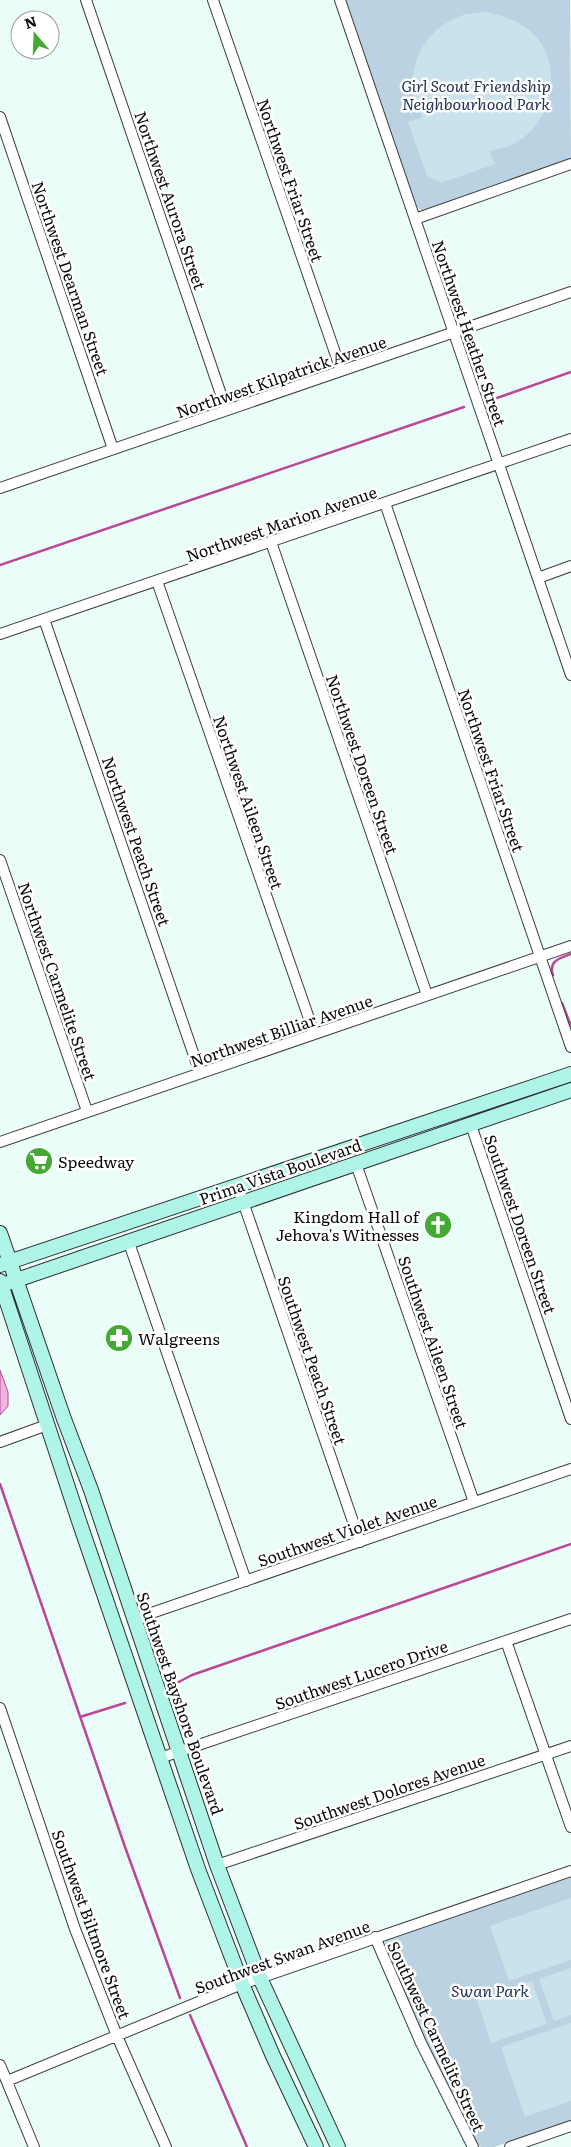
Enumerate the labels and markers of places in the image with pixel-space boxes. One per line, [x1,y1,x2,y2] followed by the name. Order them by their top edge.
[24,1146,54,1176] supermarket icon: Speedway
[58,1149,135,1173] place label: Speedway
[276,1204,421,1246] place label: Kingdom Hall of Jehova's Witnesses
[423,1210,453,1240] church icon: Kingdom Hall of Jehova's Witnesses
[104,1323,134,1353] pharmacy icon: Walgreens
[138,1326,220,1350] place label: Walgreens

